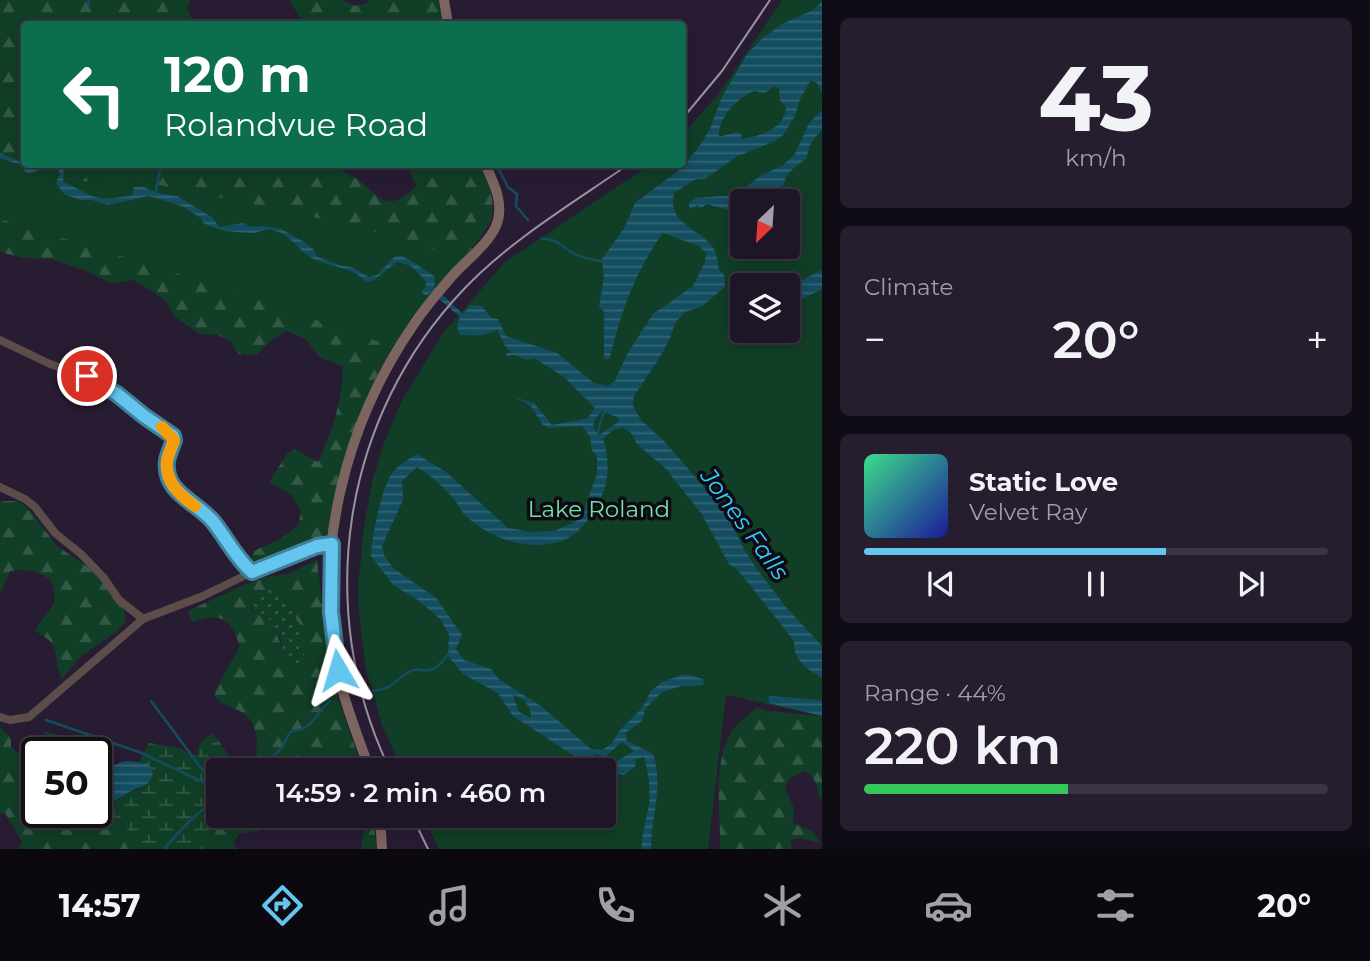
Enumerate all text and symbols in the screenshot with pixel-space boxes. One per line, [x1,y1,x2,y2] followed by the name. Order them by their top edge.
[1038,43,1154,154] text: 43
[164,45,311,104] text: 120 m
[49,49,140,140] icon: left
[164,105,428,144] text: Rolandvue Road
[1065,144,1127,172] text: km/h
[730,189,800,259] north arrow
[730,189,800,343] map controls
[730,273,800,343] button: layers
[864,273,953,301] text: Climate
[1052,308,1140,371] text: 20°
[864,316,886,363] text: −
[1306,316,1328,363] text: +
[57,346,117,406] pin
[68,357,106,395] icon: arrive
[694,462,795,586] water label: Jones Falls
[969,466,1118,498] text: Static Love
[528,495,670,523] park label: Lake Roland
[969,498,1087,526] text: Velvet Ray
[922,565,960,603] icon: previous
[1077,565,1115,603] icon: pause
[1232,565,1270,603] icon: next
[301,633,375,707] position arrow
[864,679,1006,707] text: Range · 44%
[864,714,1061,777] text: 220 km
[21,737,112,828] speed limit sign: 50
[276,777,546,809] text: 14:59 · 2 min · 460 m
[258,881,307,930] icon: directions
[425,881,474,930] icon: music
[591,881,640,930] icon: phone
[758,881,807,930] icon: climate
[924,881,973,930] icon: car
[1091,881,1140,930] icon: filters
[59,886,141,925] text: 14:57
[1257,886,1311,925] text: 20°

